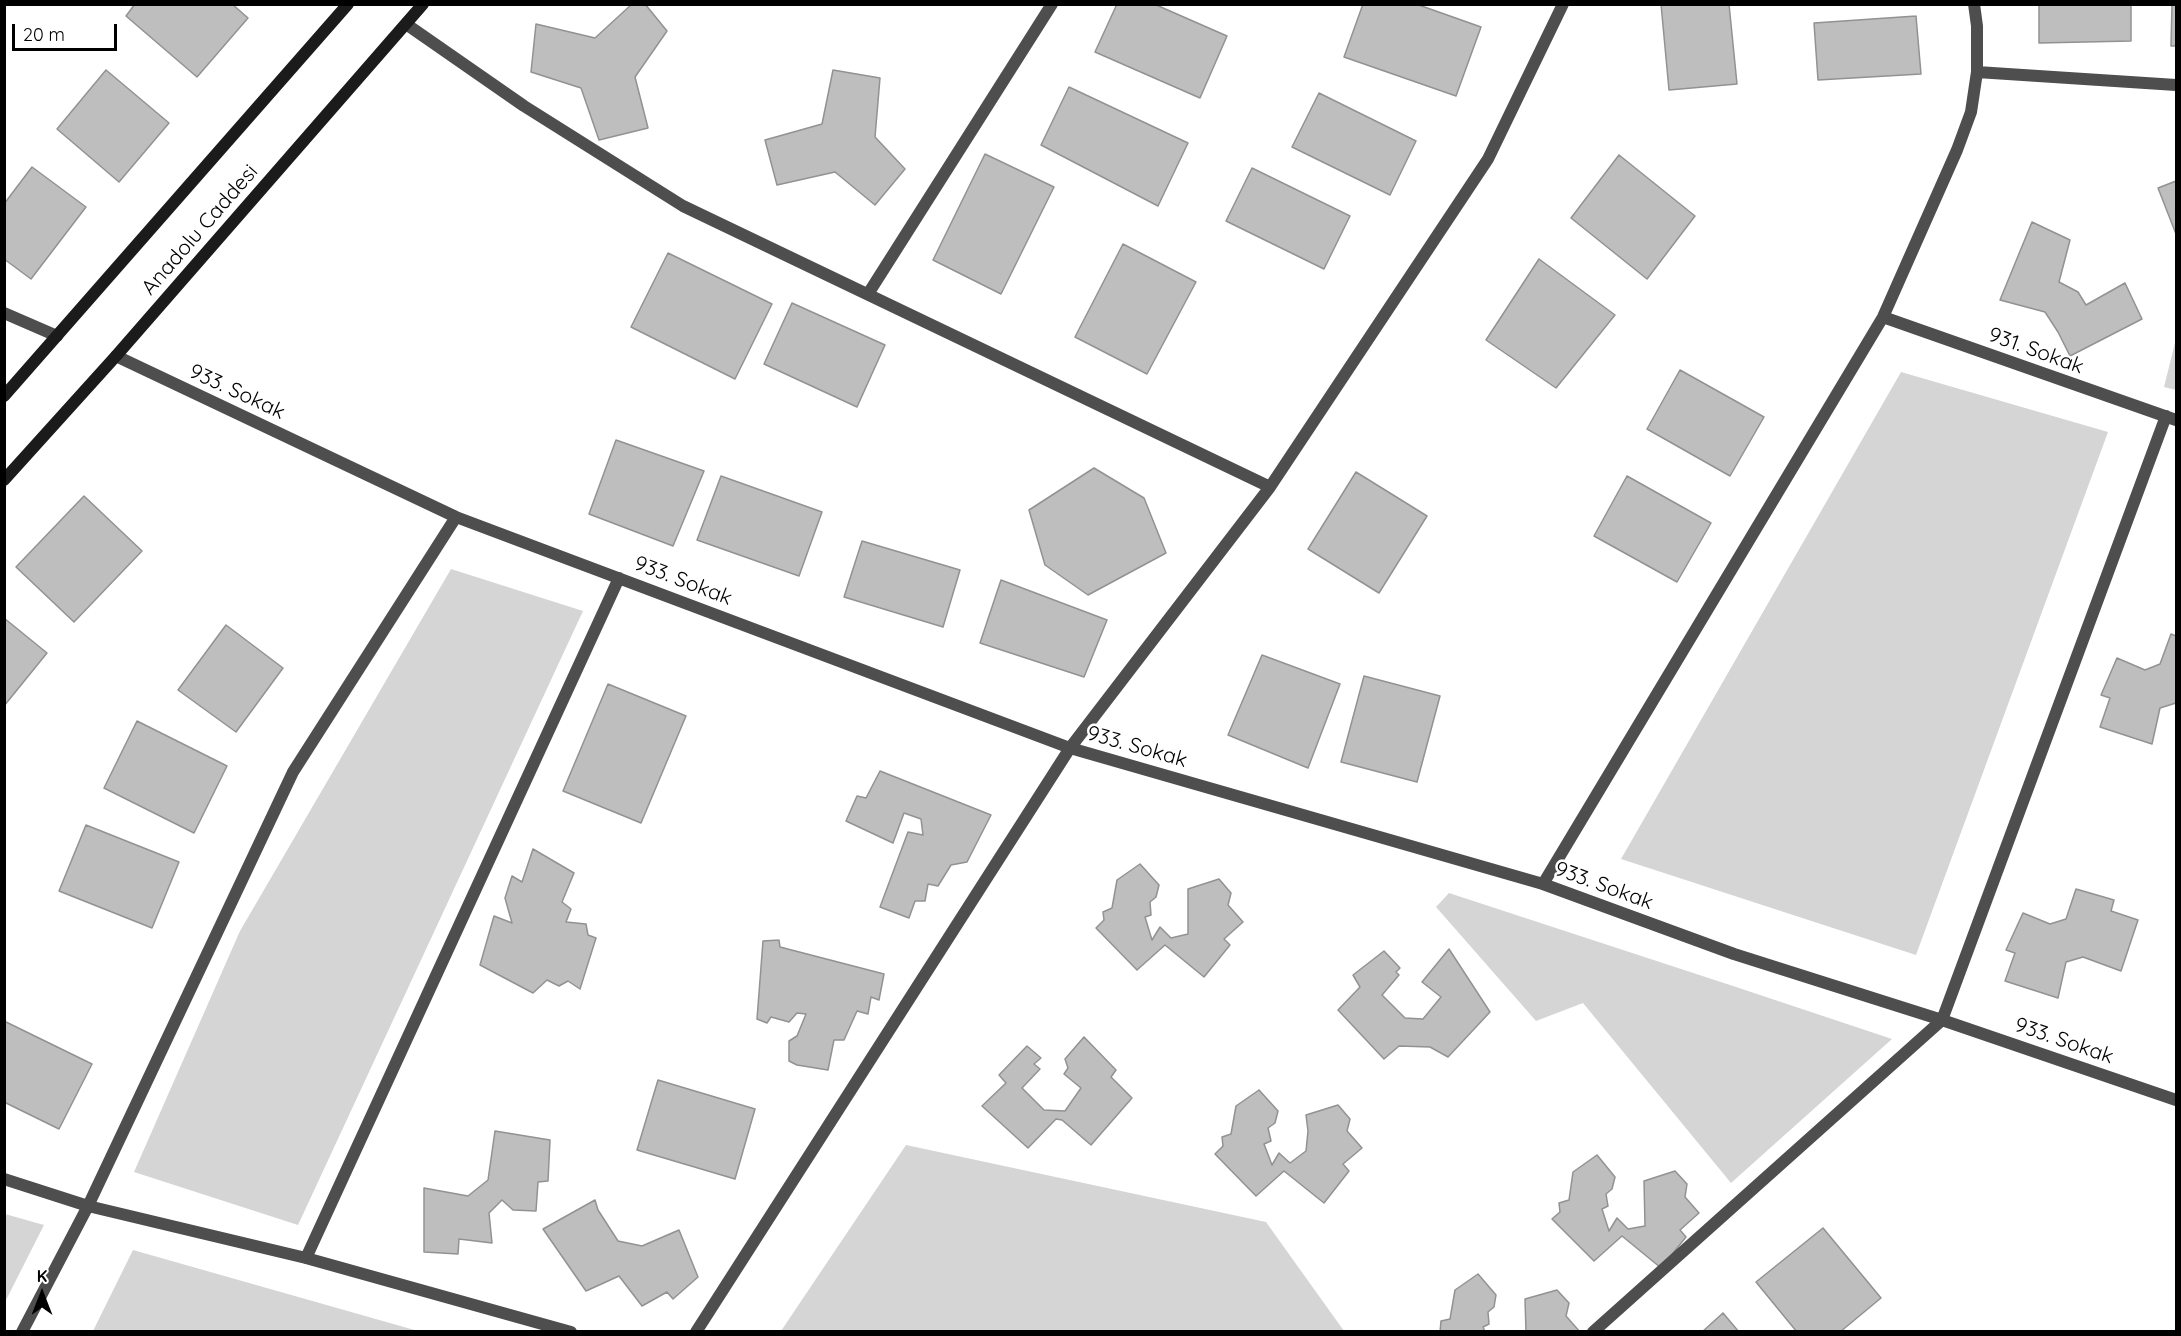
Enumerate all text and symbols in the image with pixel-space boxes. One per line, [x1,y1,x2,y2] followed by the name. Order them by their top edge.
[15,12,120,50] scale bar
[23,23,65,46] text: 20 m
[137,160,263,300] street label: Anadolu Caddesi
[1985,322,2087,380] street label: 931. Sokak
[185,359,289,425] street label: 933. Sokak
[630,551,736,611] street label: 933. Sokak
[1084,721,1190,773] street label: 933. Sokak
[1551,857,1657,915] street label: 933. Sokak
[2011,1012,2117,1070] street label: 933. Sokak
[12,1264,72,1324] north arrow
[37,1266,47,1286] text: K

